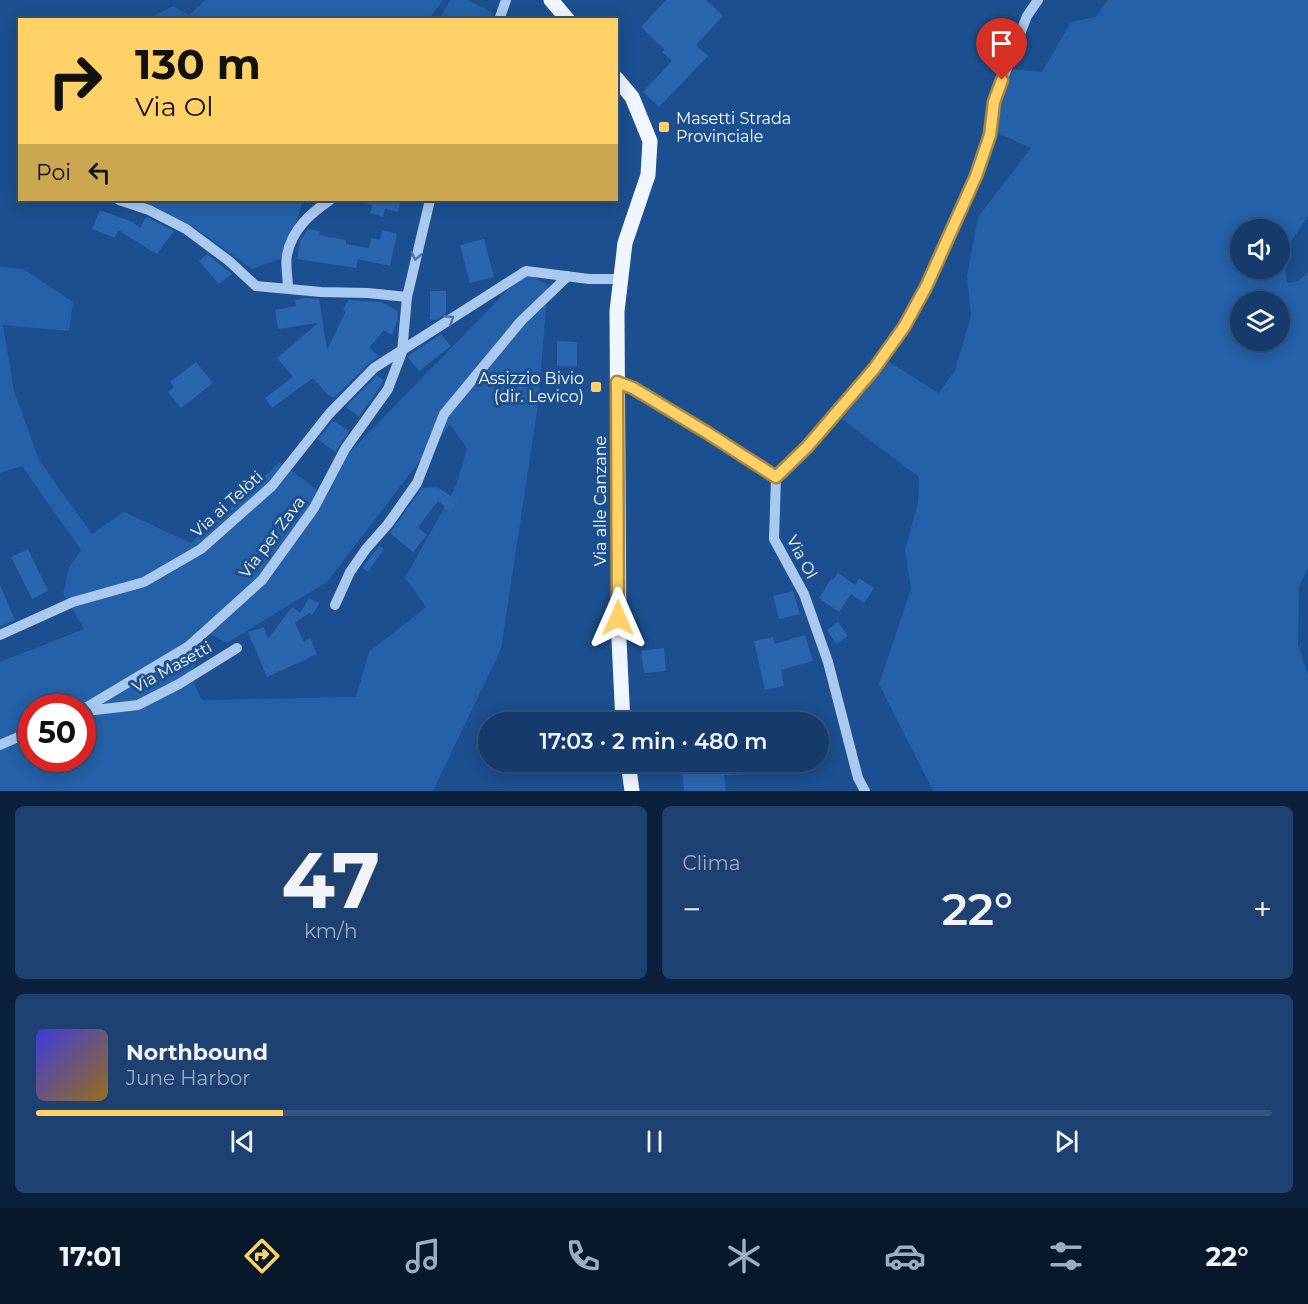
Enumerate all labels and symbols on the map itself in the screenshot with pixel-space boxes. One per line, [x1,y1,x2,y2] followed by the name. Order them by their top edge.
[976,18,1027,80] pin
[676,109,791,146] place label: Masetti Strada Provinciale
[657,120,671,134] marker: Masetti Strada Provinciale
[410,251,423,261] one-way arrow
[443,315,454,326] one-way arrow
[478,369,584,406] place label: Assizzio Bivio (dir. Levico)
[589,380,603,394] marker: Assizzio Bivio (dir. Levico)
[591,436,610,566] street label: Via alle Canzane
[187,467,267,541] street label: Via ai Telòti
[235,492,309,582] street label: Via per Zava
[783,532,821,582] street label: Via Ol
[586,586,650,650] position arrow
[129,637,215,697] street label: Via Masetti
[18,694,96,772] speed limit sign: 50

